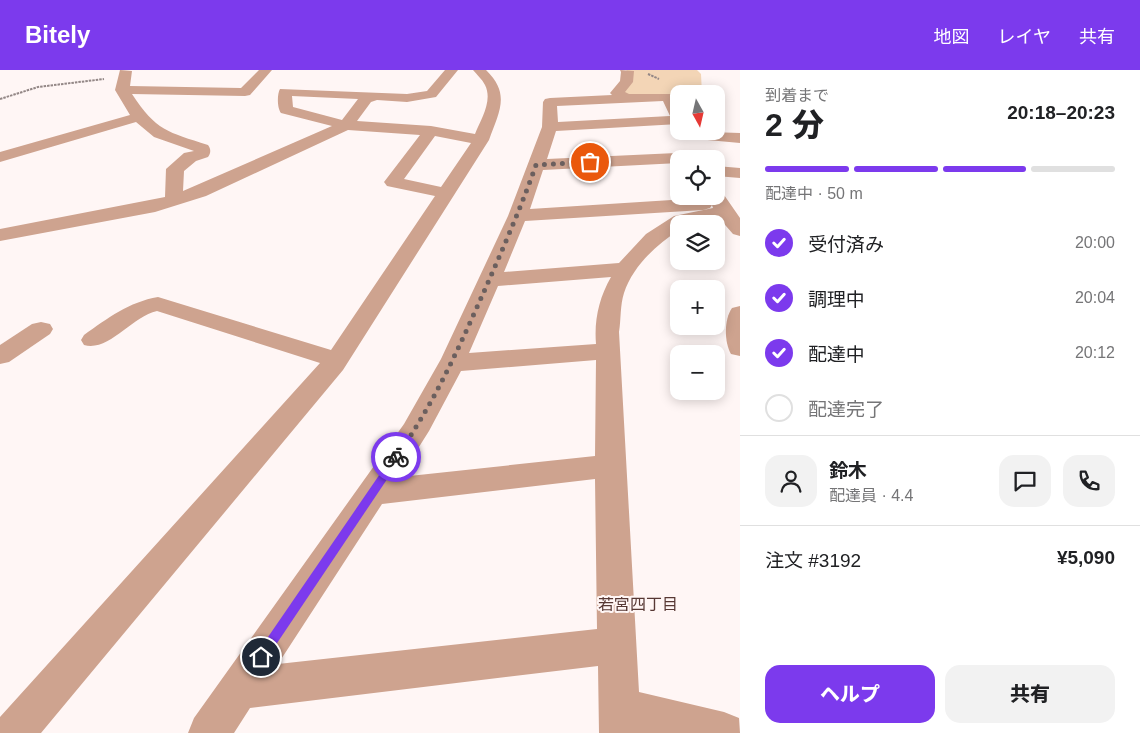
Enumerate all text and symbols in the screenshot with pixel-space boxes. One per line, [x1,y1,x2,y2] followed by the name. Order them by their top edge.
[25,21,90,48] text: Bitely
[934,27,970,47] text: 地図
[998,27,1051,47] text: レイヤ
[1079,27,1115,47] text: 共有
[670,85,725,140] north arrow
[670,85,725,400] map controls
[765,87,829,104] text: 到着まで
[1007,102,1115,123] text: 20:18–20:23
[765,107,824,143] text: 2 分
[569,141,611,183] pin
[576,148,604,176] icon: bag
[670,150,725,205] button: locate
[765,185,863,202] text: 配達中 · 50 m
[670,215,725,270] button: layers
[765,229,793,257] icon: check
[808,234,884,255] text: 受付済み
[1075,234,1115,251] text: 20:00
[670,280,725,335] button: +
[765,284,793,312] icon: check
[808,289,865,310] text: 調理中
[1075,289,1115,306] text: 20:04
[765,339,793,367] icon: check
[808,344,865,365] text: 配達中
[1075,344,1115,361] text: 20:12
[670,345,725,400] button: −
[808,399,884,420] text: 配達完了
[371,432,421,482] courier
[382,443,410,471] icon: bike
[765,455,817,507] button: person
[999,455,1051,507] button: chat
[1063,455,1115,507] button: phone
[829,460,867,481] text: 鈴木
[829,487,913,504] text: 配達員 · 4.4
[1057,547,1115,568] text: ¥5,090
[765,550,861,571] text: 注文 #3192
[598,596,678,613] district label: 若宮四丁目
[240,636,282,678] pin
[247,643,275,671] icon: home
[765,665,935,723] button: ヘルプ
[945,665,1115,723] button: 共有

